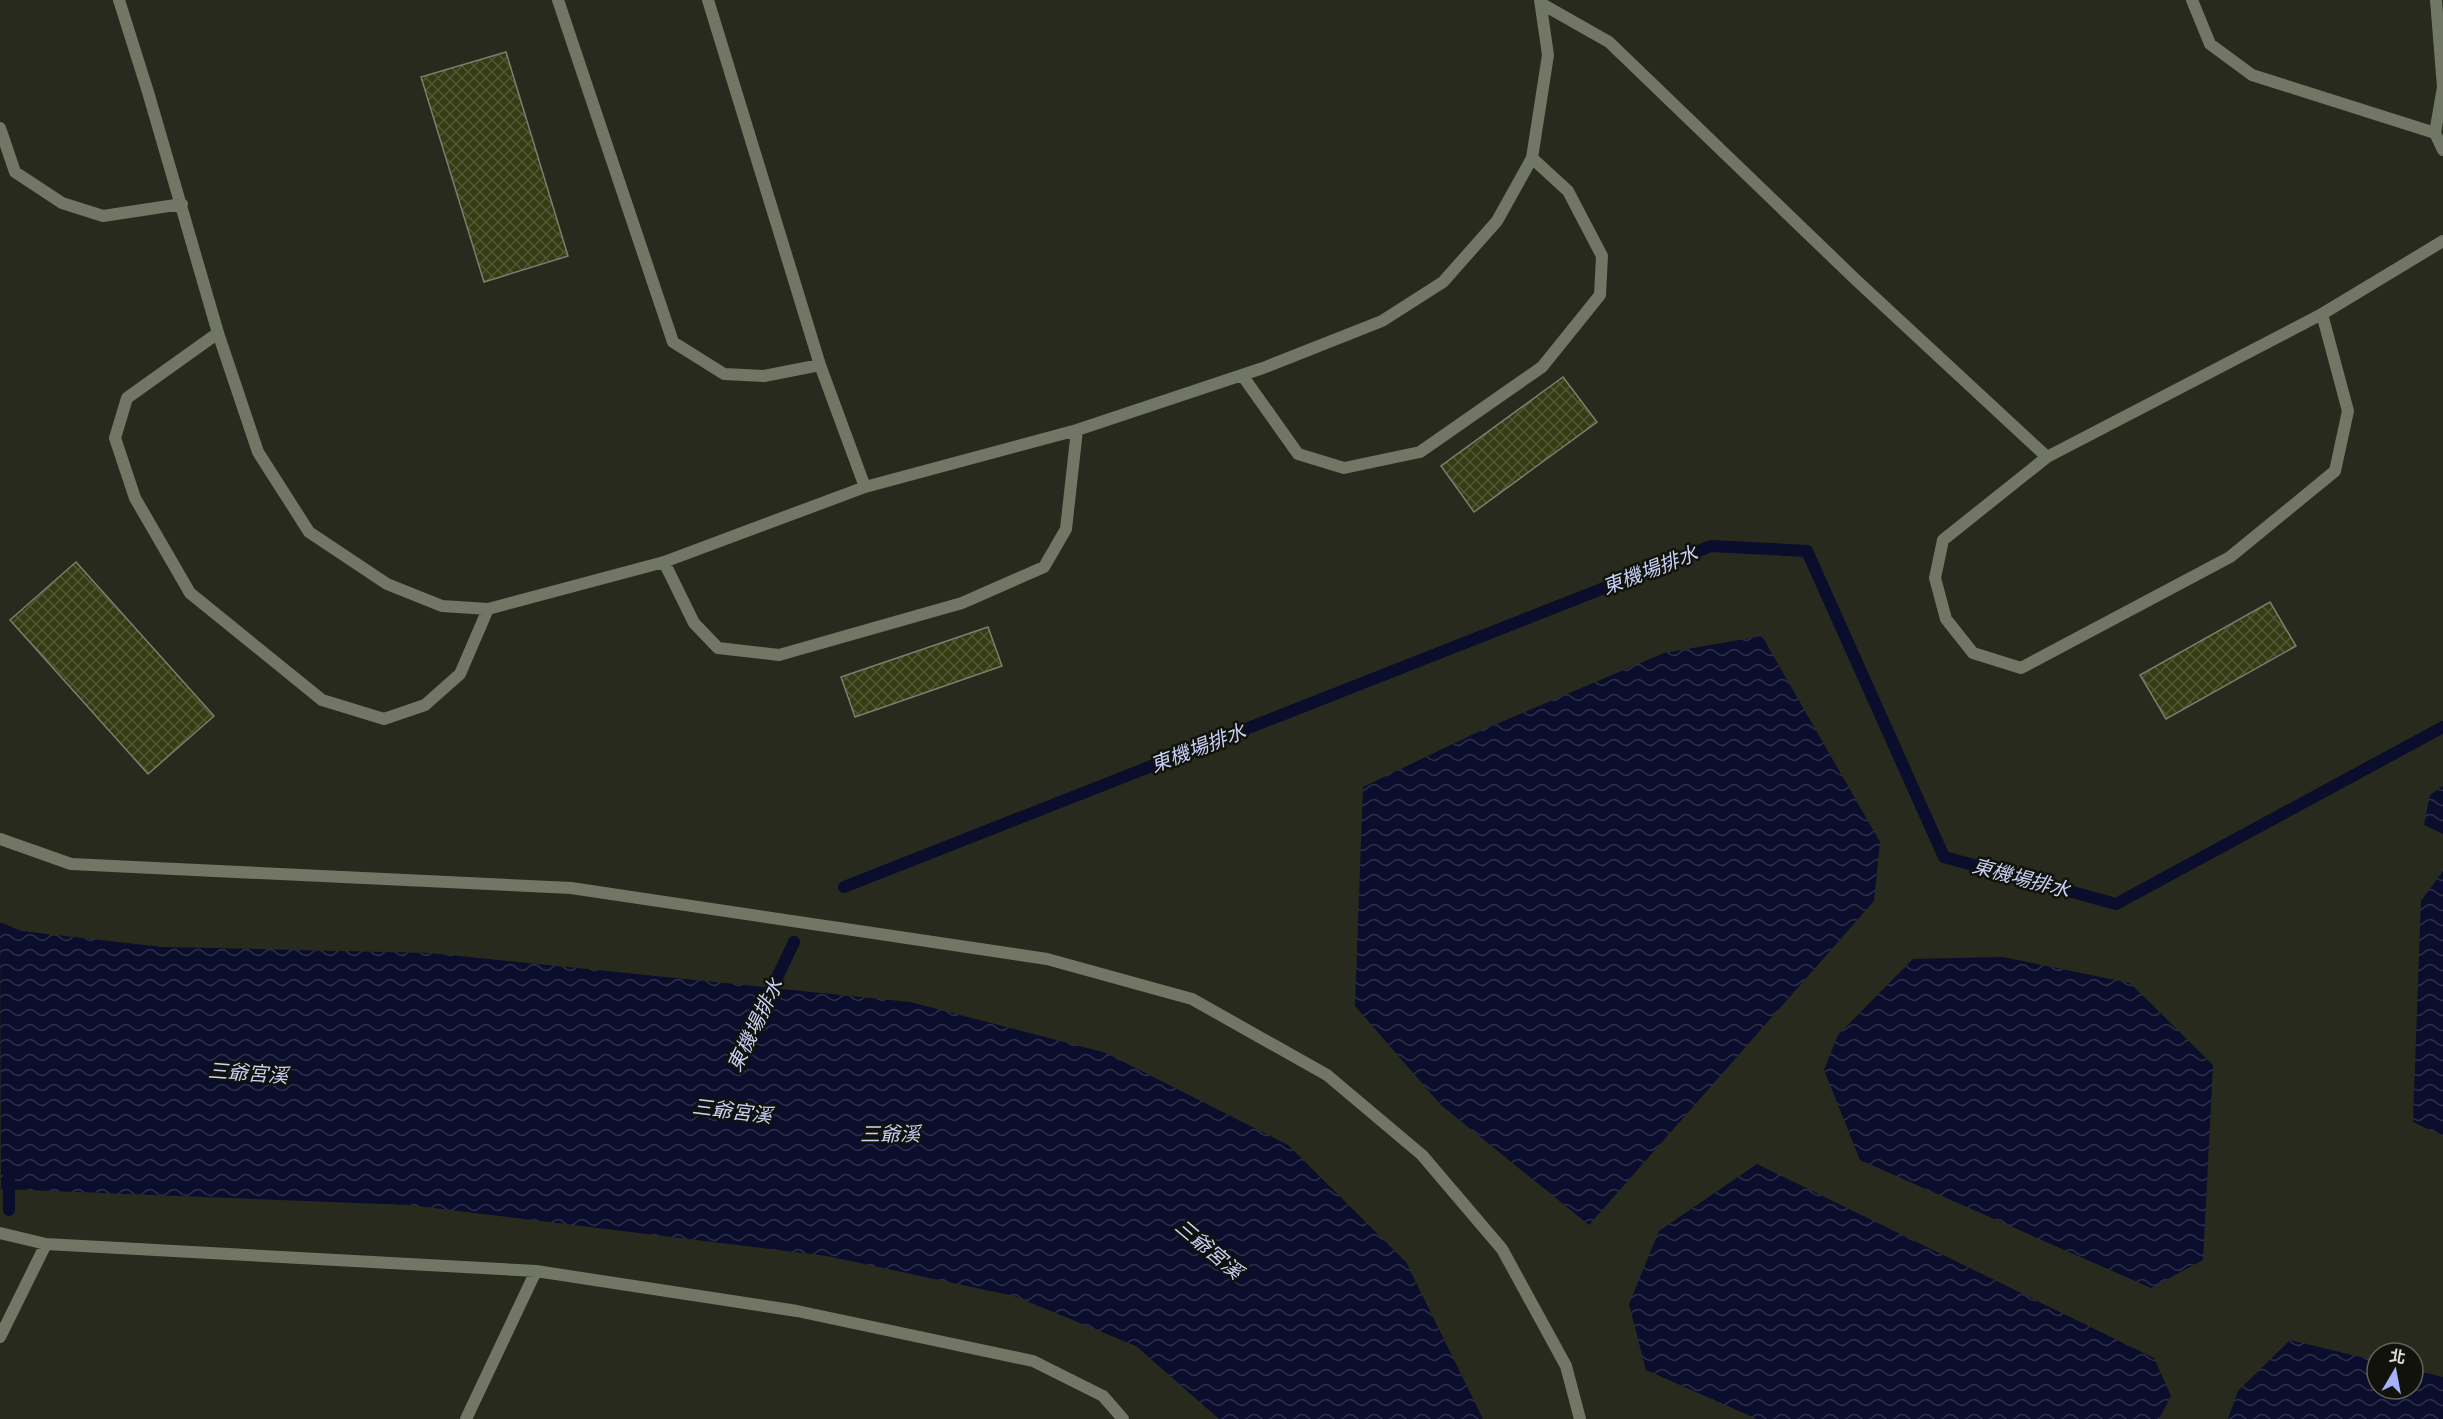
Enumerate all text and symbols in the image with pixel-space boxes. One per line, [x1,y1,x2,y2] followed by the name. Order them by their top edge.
[1599,540,1702,600] water label: 東機場排水
[1147,718,1250,778] water label: 東機場排水
[1969,853,2074,904] water label: 東機場排水
[721,973,789,1076] water label: 東機場排水
[207,1057,292,1089] water label: 三爺宮溪
[691,1093,776,1129] water label: 三爺宮溪
[860,1121,923,1147] water label: 三爺溪
[1170,1213,1250,1287] water label: 三爺宮溪
[2365,1341,2425,1401] north arrow
[2388,1345,2407,1367] text: 北

